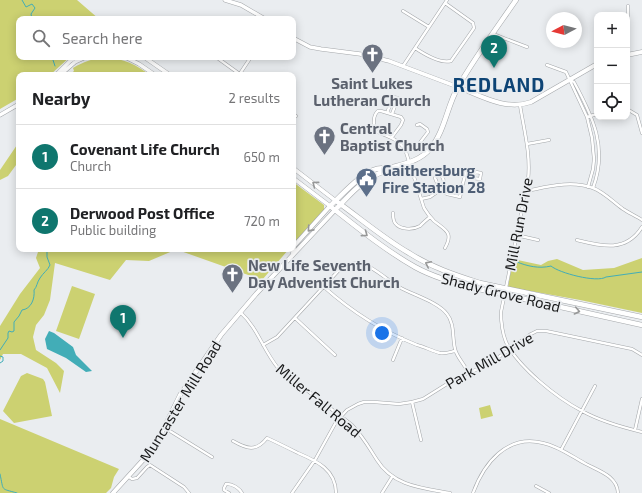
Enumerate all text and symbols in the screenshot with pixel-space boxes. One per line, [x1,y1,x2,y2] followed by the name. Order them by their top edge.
[546,12,582,48] north arrow
[594,12,630,120] map controls
[594,12,630,48] button: +
[16,16,296,60] search box
[30,27,52,49] icon: search
[62,29,143,47] text: Search here
[481,35,507,68] pin: 2
[359,41,385,74] church icon: Saint Lukes Lutheran Church
[594,48,630,84] button: −
[453,73,545,96] district label: REDLAND
[313,74,431,109] place label: Saint Lukes Lutheran Church
[594,84,630,120] button: locate
[32,88,90,108] text: Nearby
[228,90,280,106] text: 2 results
[340,119,444,154] place label: Central Baptist Church
[311,124,337,157] church icon: Central Baptist Church
[70,140,220,158] text: Covenant Life Church
[42,149,48,165] text: 1
[243,149,280,165] text: 650 m
[70,158,111,174] text: Church
[382,161,485,196] place label: Gaithersburg Fire Station 28
[354,166,380,199] public building icon: Gaithersburg Fire Station 28
[500,176,536,272] street label: Mill Run Drive
[312,182,319,189] one-way arrow
[70,204,215,222] text: Derwood Post Office
[41,213,49,229] text: 2
[244,213,280,229] text: 720 m
[70,222,156,238] text: Public building
[307,224,315,232] one-way arrow
[361,229,368,236] one-way arrow
[248,256,400,292] place label: New Life Seventh Day Adventist Church
[220,261,246,294] church icon: New Life Seventh Day Adventist Church
[425,261,432,269] one-way arrow
[439,268,563,316] street label: Shady Grove Road
[110,305,136,338] pin: 1
[574,306,580,315] one-way arrow
[372,323,392,343] your location
[442,328,536,392] street label: Park Mill Drive
[135,337,225,465] street label: Muncaster Mill Road
[273,359,365,441] street label: Miller Fall Road

